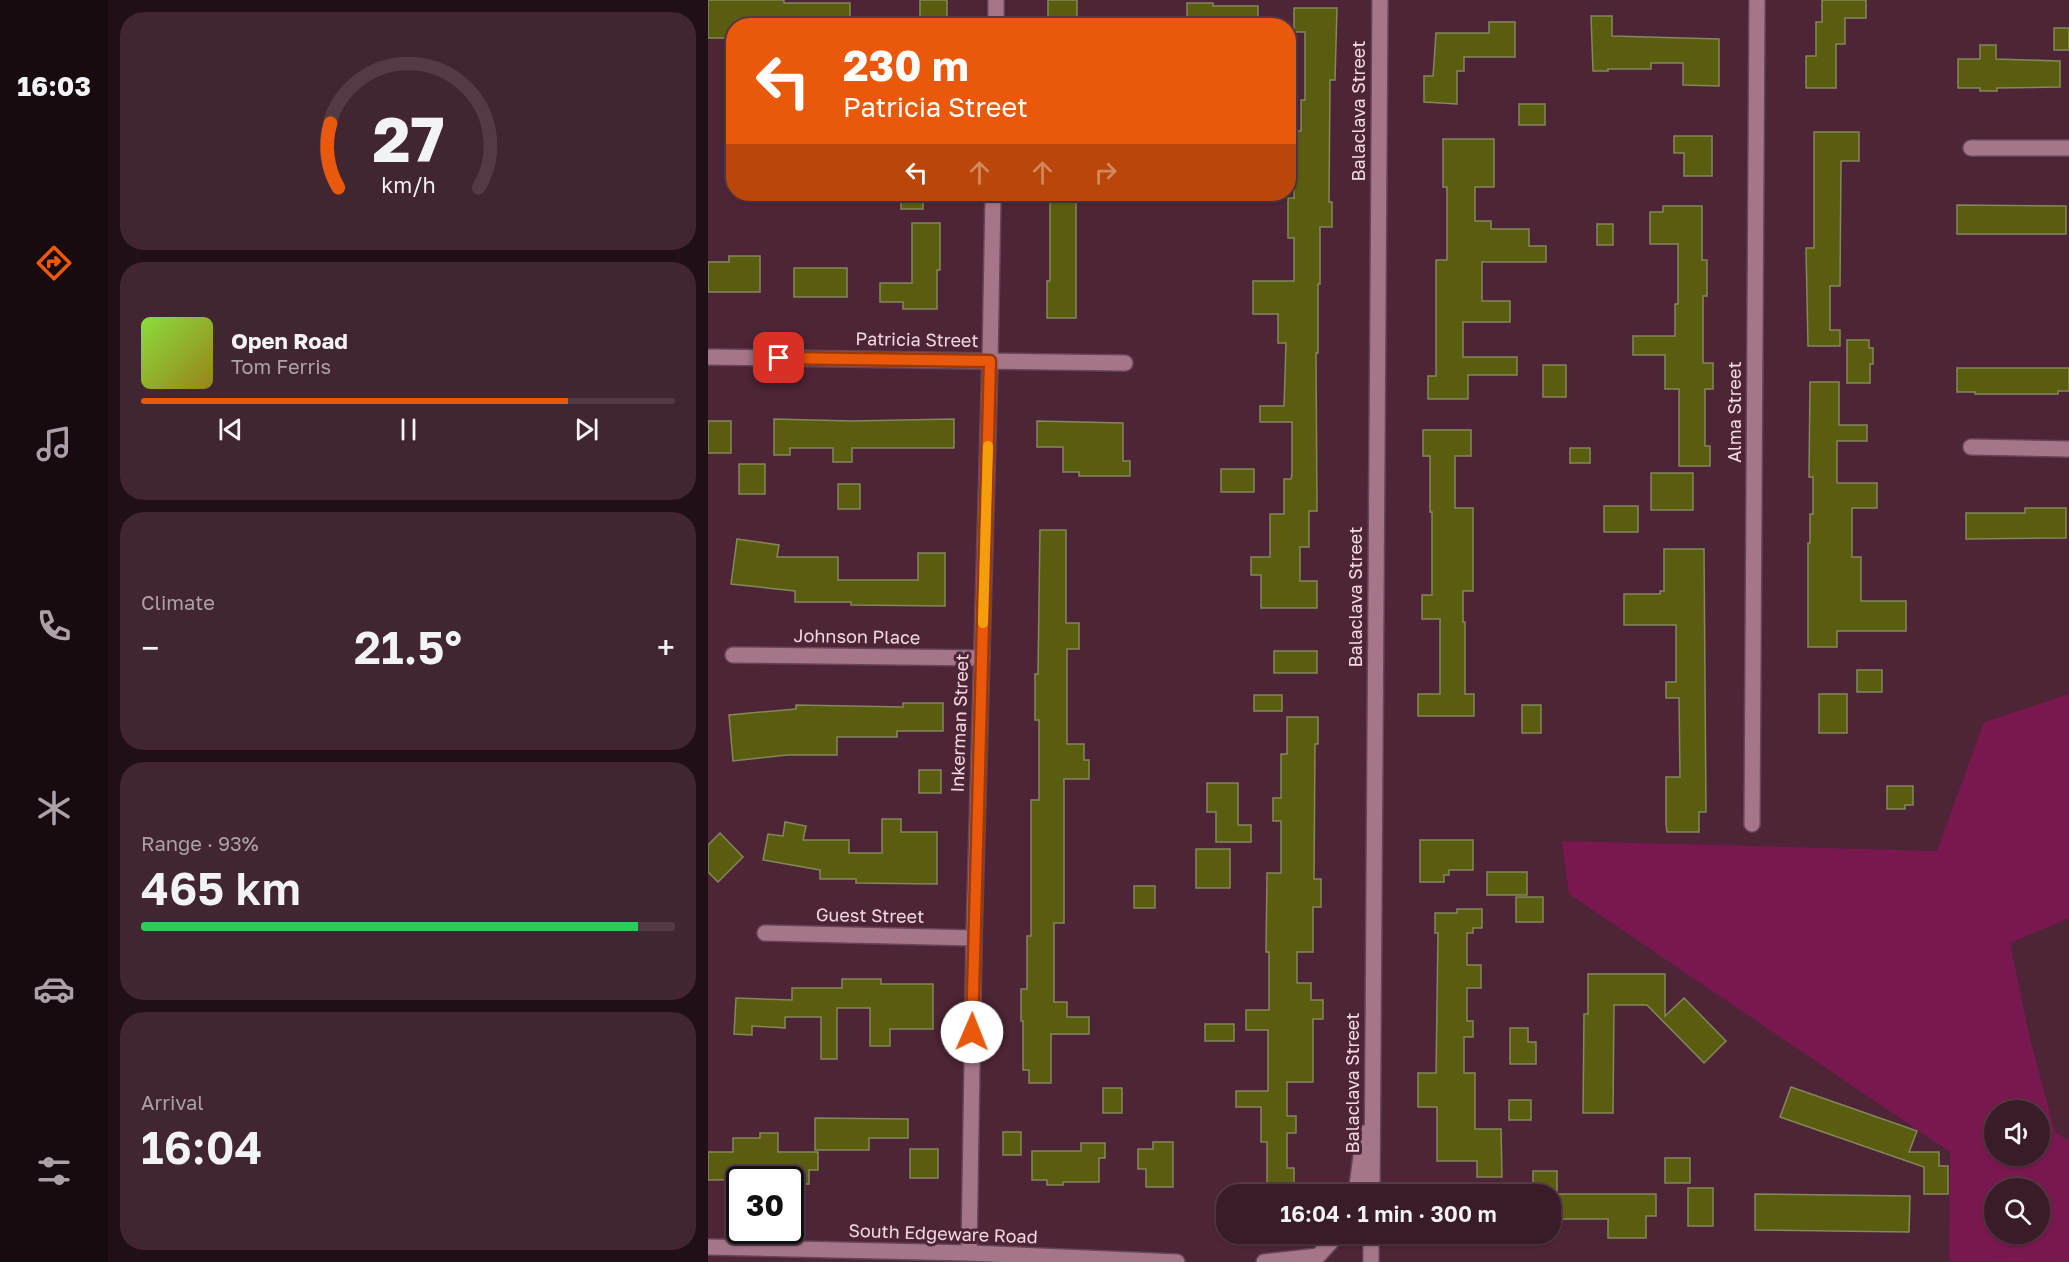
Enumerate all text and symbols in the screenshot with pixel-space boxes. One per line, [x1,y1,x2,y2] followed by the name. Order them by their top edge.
[843,40,969,90] text: 230 m
[1347,40,1369,182] street label: Balaclava Street
[744,42,822,120] icon: left
[17,70,91,102] text: 16:03
[843,91,1028,123] text: Patricia Street
[372,101,444,176] text: 27
[900,156,933,189] icon: left
[963,156,996,189] icon: ahead
[1026,156,1059,189] icon: ahead
[1089,156,1122,189] icon: right
[381,172,435,198] text: km/h
[33,242,75,284] icon: directions
[231,327,348,354] text: Open Road
[855,327,979,351] street label: Patricia Street
[753,332,804,383] pin
[762,341,795,374] icon: arrive
[231,354,331,378] text: Tom Ferris
[1723,361,1745,463] street label: Alma Street
[214,413,247,446] icon: previous
[392,413,425,446] icon: pause
[570,413,603,446] icon: next
[33,423,75,465] icon: music
[1344,526,1366,668] street label: Balaclava Street
[141,590,215,614] text: Climate
[33,605,75,647] icon: phone
[354,620,462,674] text: 21.5°
[793,624,921,648] street label: Johnson Place
[141,628,159,667] text: −
[657,628,675,667] text: +
[946,653,972,793] street label: Inkerman Street
[33,787,75,829] icon: climate
[141,831,259,855] text: Range · 93%
[141,861,301,915] text: 465 km
[816,903,924,927] street label: Guest Street
[33,968,75,1010] icon: car
[940,1000,1004,1064] position arrow
[1341,1012,1363,1154] street label: Balaclava Street
[141,1090,204,1114] text: Arrival
[1984,1100,2050,1244] map controls
[1984,1100,2050,1166] button: sound
[141,1120,263,1174] text: 16:04
[33,1150,75,1192] icon: filters
[726,1166,804,1244] speed limit sign: 30
[1984,1178,2050,1244] button: search
[1280,1200,1497,1227] text: 16:04 · 1 min · 300 m
[848,1219,1038,1247] street label: South Edgeware Road

